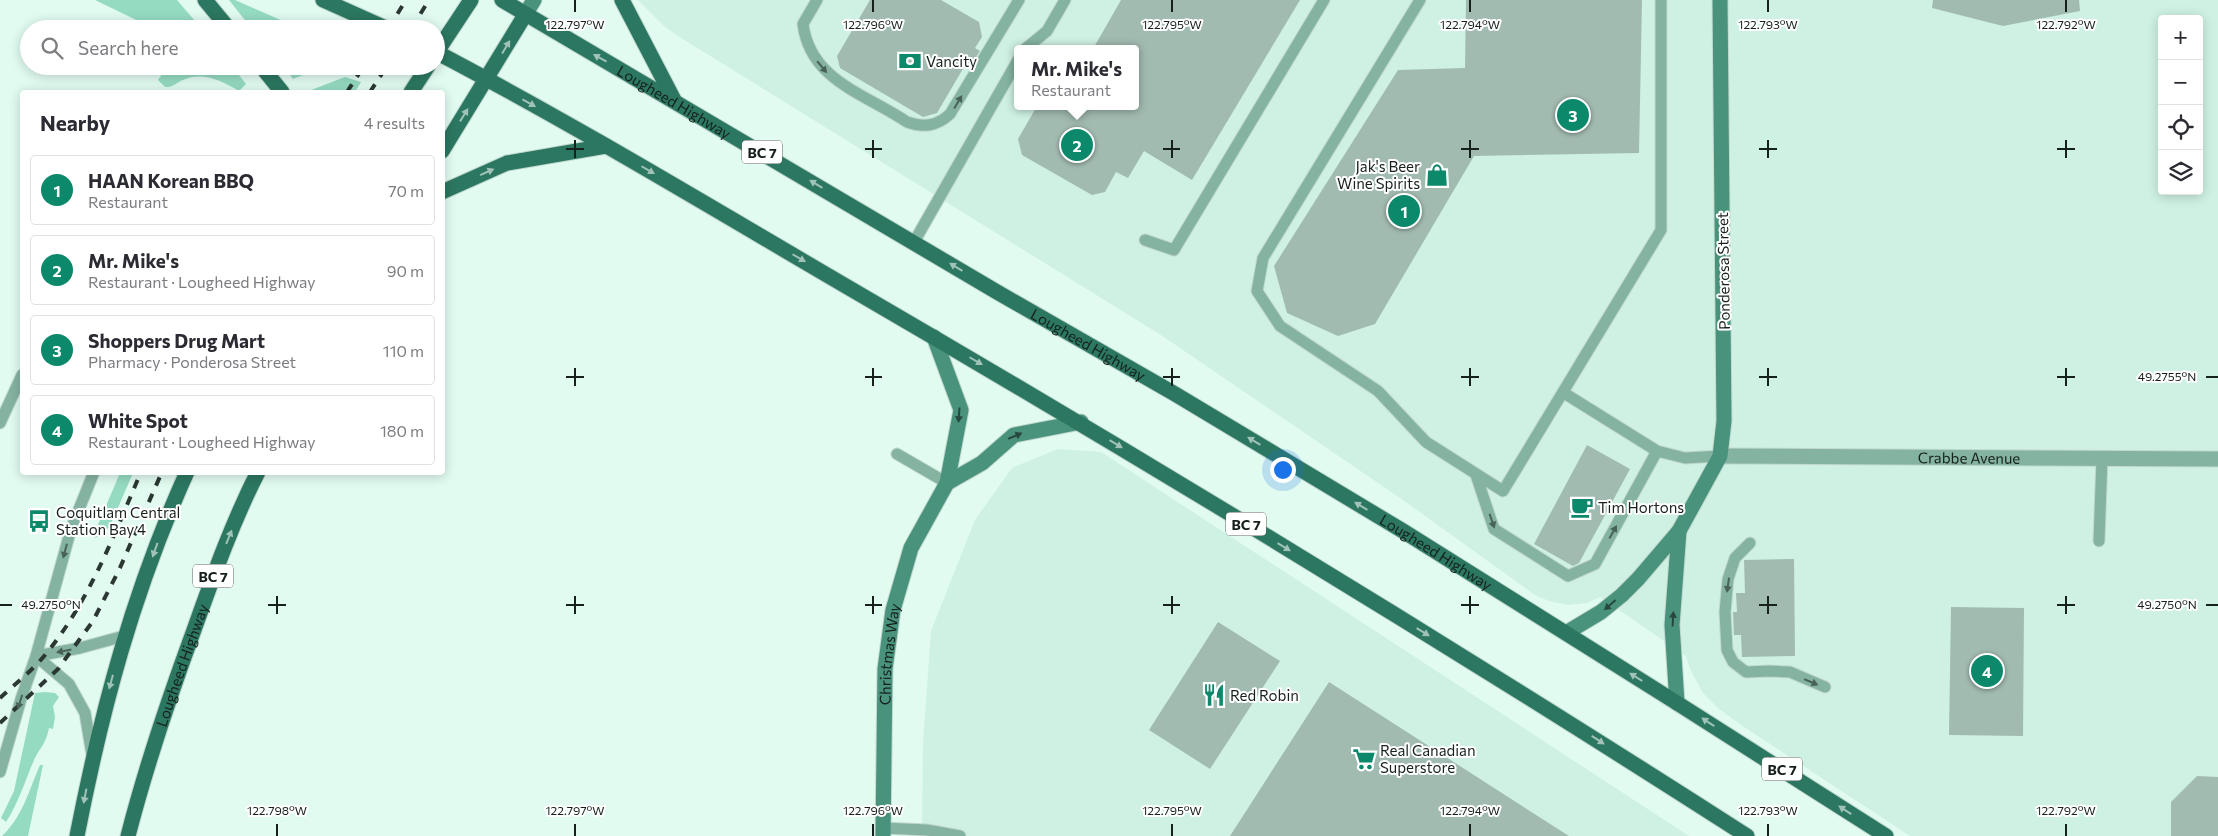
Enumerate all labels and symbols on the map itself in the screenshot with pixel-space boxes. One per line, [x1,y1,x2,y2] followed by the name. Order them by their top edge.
[545,17,605,31] text: 122.797°W
[843,17,903,31] text: 122.796°W
[1142,17,1202,31] text: 122.795°W
[1440,17,1500,31] text: 122.794°W
[1738,17,1798,31] text: 122.793°W
[2036,17,2096,31] text: 122.792°W
[501,40,510,53] one-way arrow
[897,48,923,74] bank icon: Vancity
[926,52,977,70] place label: Vancity
[593,54,606,63] one-way arrow
[817,60,828,73] one-way arrow
[614,61,735,142] street label: Lougheed Highway
[953,96,962,109] one-way arrow
[1557,96,1589,134] pin: 3
[521,99,536,107] one-way arrow
[460,108,469,121] one-way arrow
[1061,126,1093,164] pin: 2
[742,140,782,163] road number: BC 7
[1337,157,1420,192] place label: Jak's Beer Wine Spirits
[1424,162,1450,188] shop icon: Jak's Beer Wine Spirits
[641,166,654,175] one-way arrow
[480,168,494,176] one-way arrow
[809,180,822,189] one-way arrow
[1388,192,1420,230] pin: 1
[1713,212,1733,330] street label: Ponderosa Street
[791,254,806,262] one-way arrow
[949,262,962,271] one-way arrow
[1028,304,1149,384] street label: Lougheed Highway
[968,357,983,365] one-way arrow
[2138,369,2196,383] text: 49.2755°N
[955,408,963,424] one-way arrow
[1008,431,1022,439] one-way arrow
[1247,437,1260,446] one-way arrow
[1109,439,1122,448] one-way arrow
[1918,448,2020,467] street label: Crabbe Avenue
[1270,457,1296,483] your location
[1569,494,1595,520] cafe icon: Tim Hortons
[1598,498,1684,516] place label: Tim Hortons
[1355,501,1368,510] one-way arrow
[56,503,180,538] place label: Coquitlam Central Station Bay 4
[26,508,52,534] bus stop icon: Coquitlam Central Station Bay 4
[1377,510,1496,594] street label: Lougheed Highway
[1226,512,1266,536] road number: BC 7
[1488,514,1496,529] one-way arrow
[1609,524,1617,539] one-way arrow
[225,530,233,545] one-way arrow
[1278,542,1291,551] one-way arrow
[61,543,69,558] one-way arrow
[151,543,159,558] one-way arrow
[193,564,233,588] road number: BC 7
[1724,577,1732,593] one-way arrow
[21,597,81,611] text: 49.2750°N
[2137,597,2197,611] text: 49.2750°N
[1604,599,1616,610] one-way arrow
[152,601,212,729] street label: Lougheed Highway
[876,601,904,705] street label: Christmas Way
[1669,611,1677,627] one-way arrow
[1416,627,1429,636] one-way arrow
[55,648,71,656] one-way arrow
[1971,652,2003,690] pin: 4
[1629,672,1642,681] one-way arrow
[107,675,115,690] one-way arrow
[1804,678,1818,686] one-way arrow
[1201,682,1227,708] restaurant icon: Red Robin
[1230,686,1299,704] place label: Red Robin
[16,695,24,710] one-way arrow
[1701,717,1714,727] one-way arrow
[1592,736,1605,745] one-way arrow
[1380,741,1476,776] place label: Real Canadian Superstore
[1351,746,1377,772] supermarket icon: Real Canadian Superstore
[1762,758,1802,781] road number: BC 7
[81,788,89,804] one-way arrow
[247,803,307,817] text: 122.798°W
[545,803,605,817] text: 122.797°W
[843,803,903,817] text: 122.796°W
[1142,803,1202,817] text: 122.795°W
[1440,803,1500,817] text: 122.794°W
[1738,803,1798,817] text: 122.793°W
[2036,803,2096,817] text: 122.792°W
[1838,805,1851,814] one-way arrow

